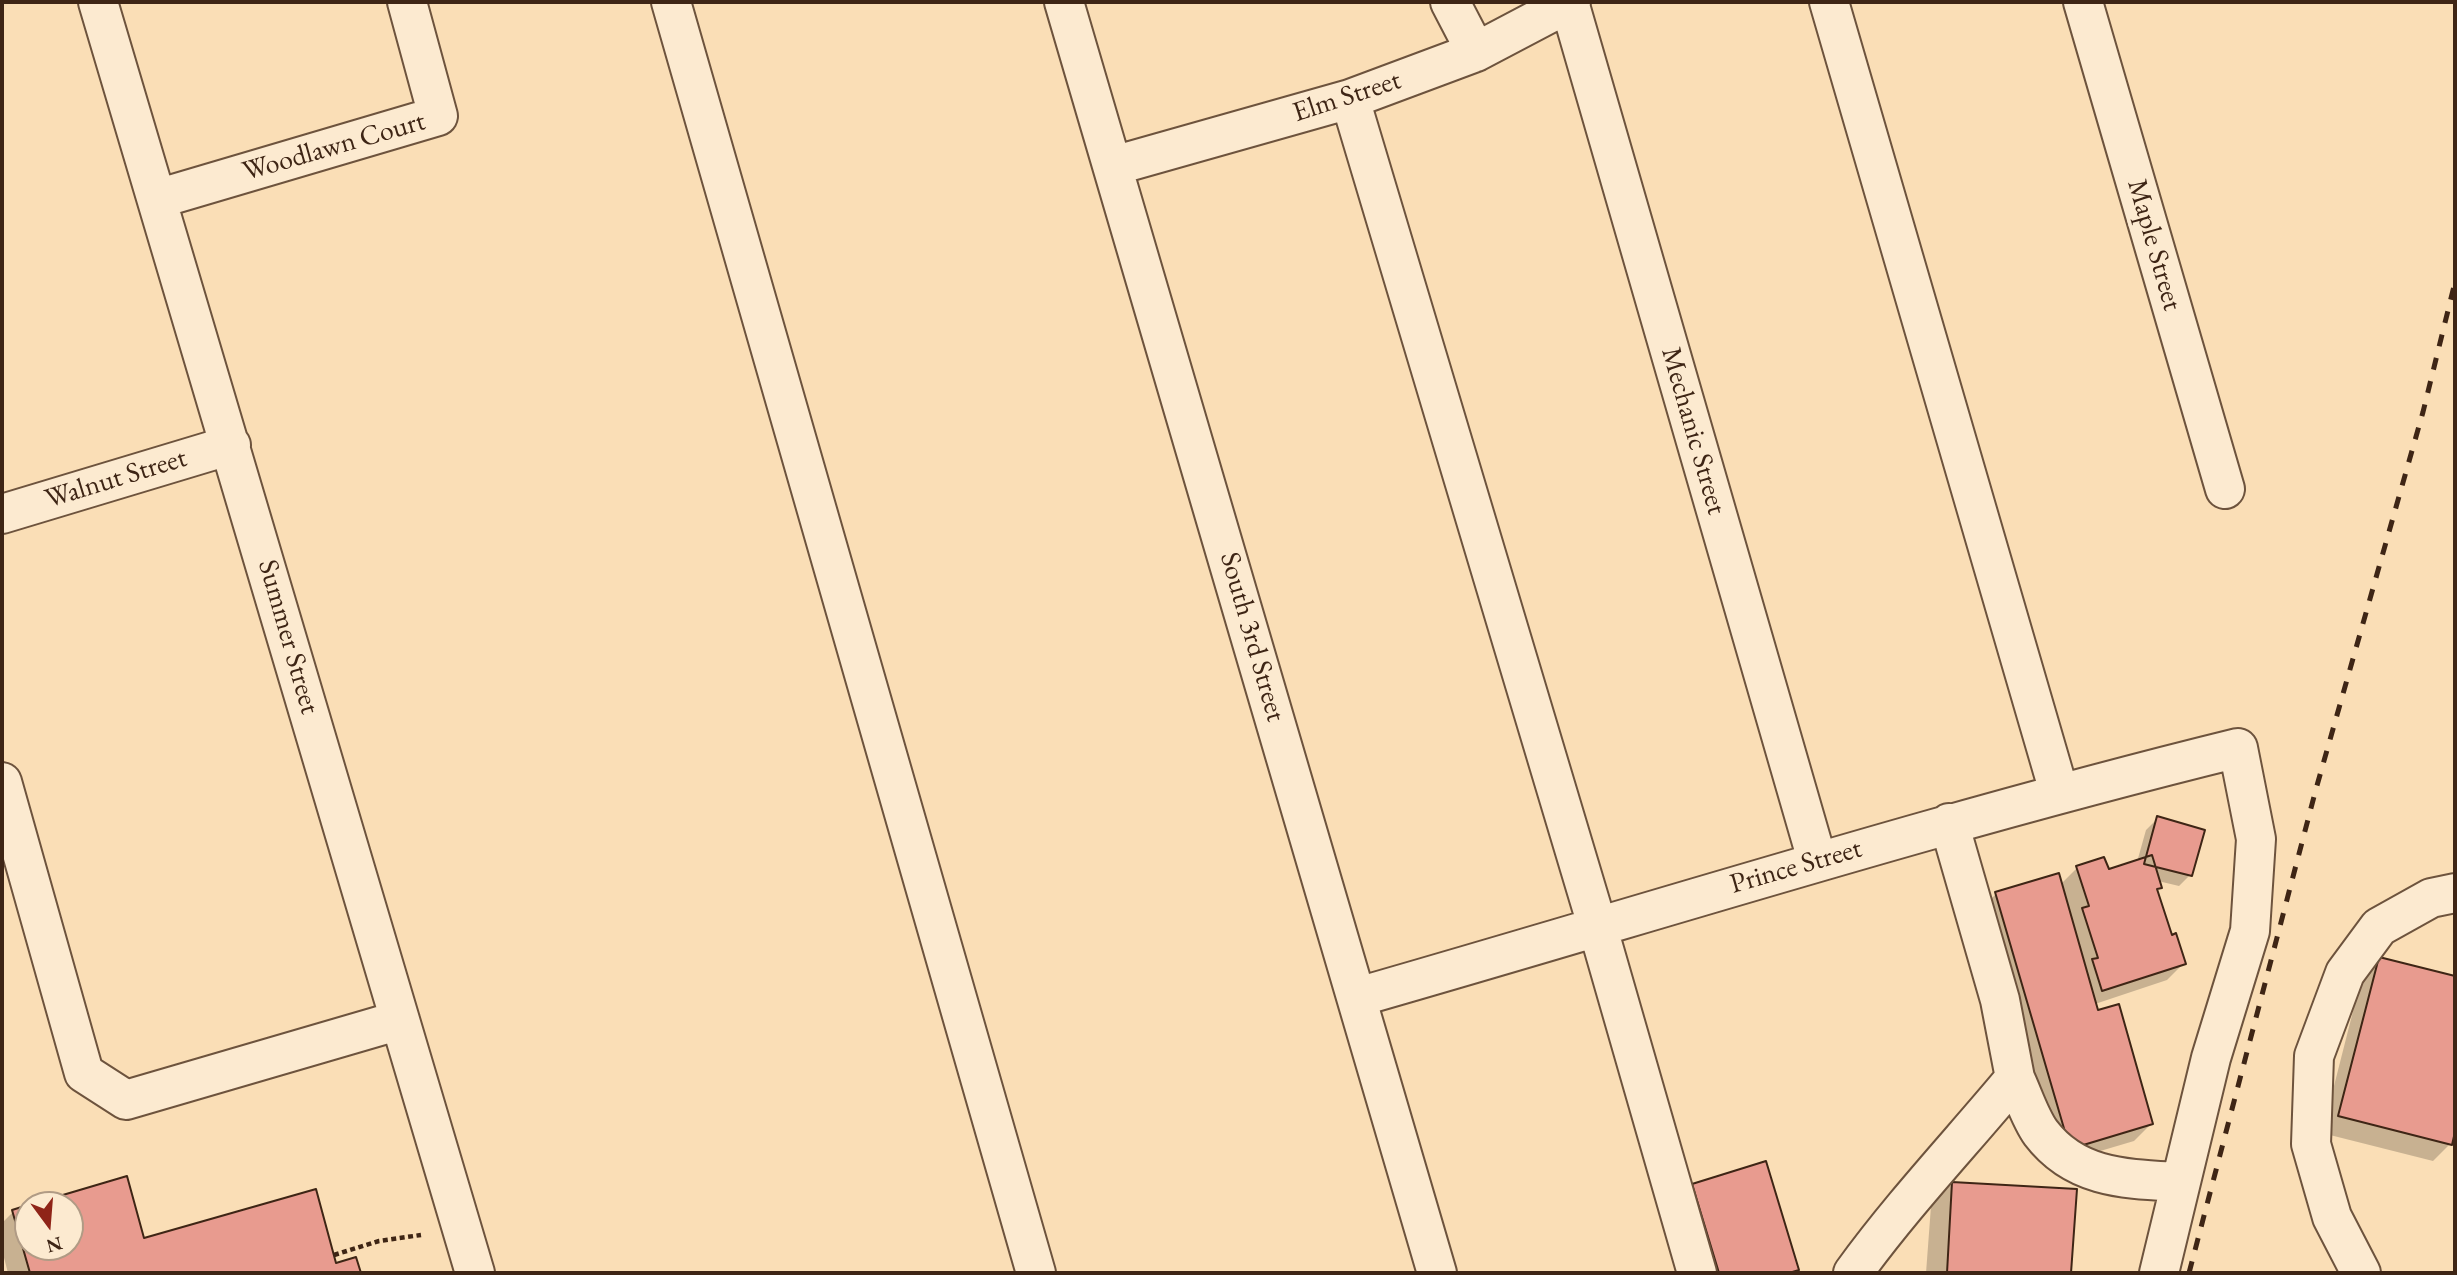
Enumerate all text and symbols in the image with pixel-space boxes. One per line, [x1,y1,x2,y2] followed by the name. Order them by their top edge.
[1289,64,1405,130] street label: Elm Street
[239,105,429,189] street label: Woodlawn Court
[2119,176,2189,314] street label: Maple Street
[1653,343,1733,519] street label: Mechanic Street
[41,442,191,516] street label: Walnut Street
[1212,548,1292,726] street label: South 3rd Street
[250,556,326,718] street label: Summer Street
[1726,832,1866,902] street label: Prince Street
[14,1191,84,1261] north arrow
[44,1231,65,1259] text: N

